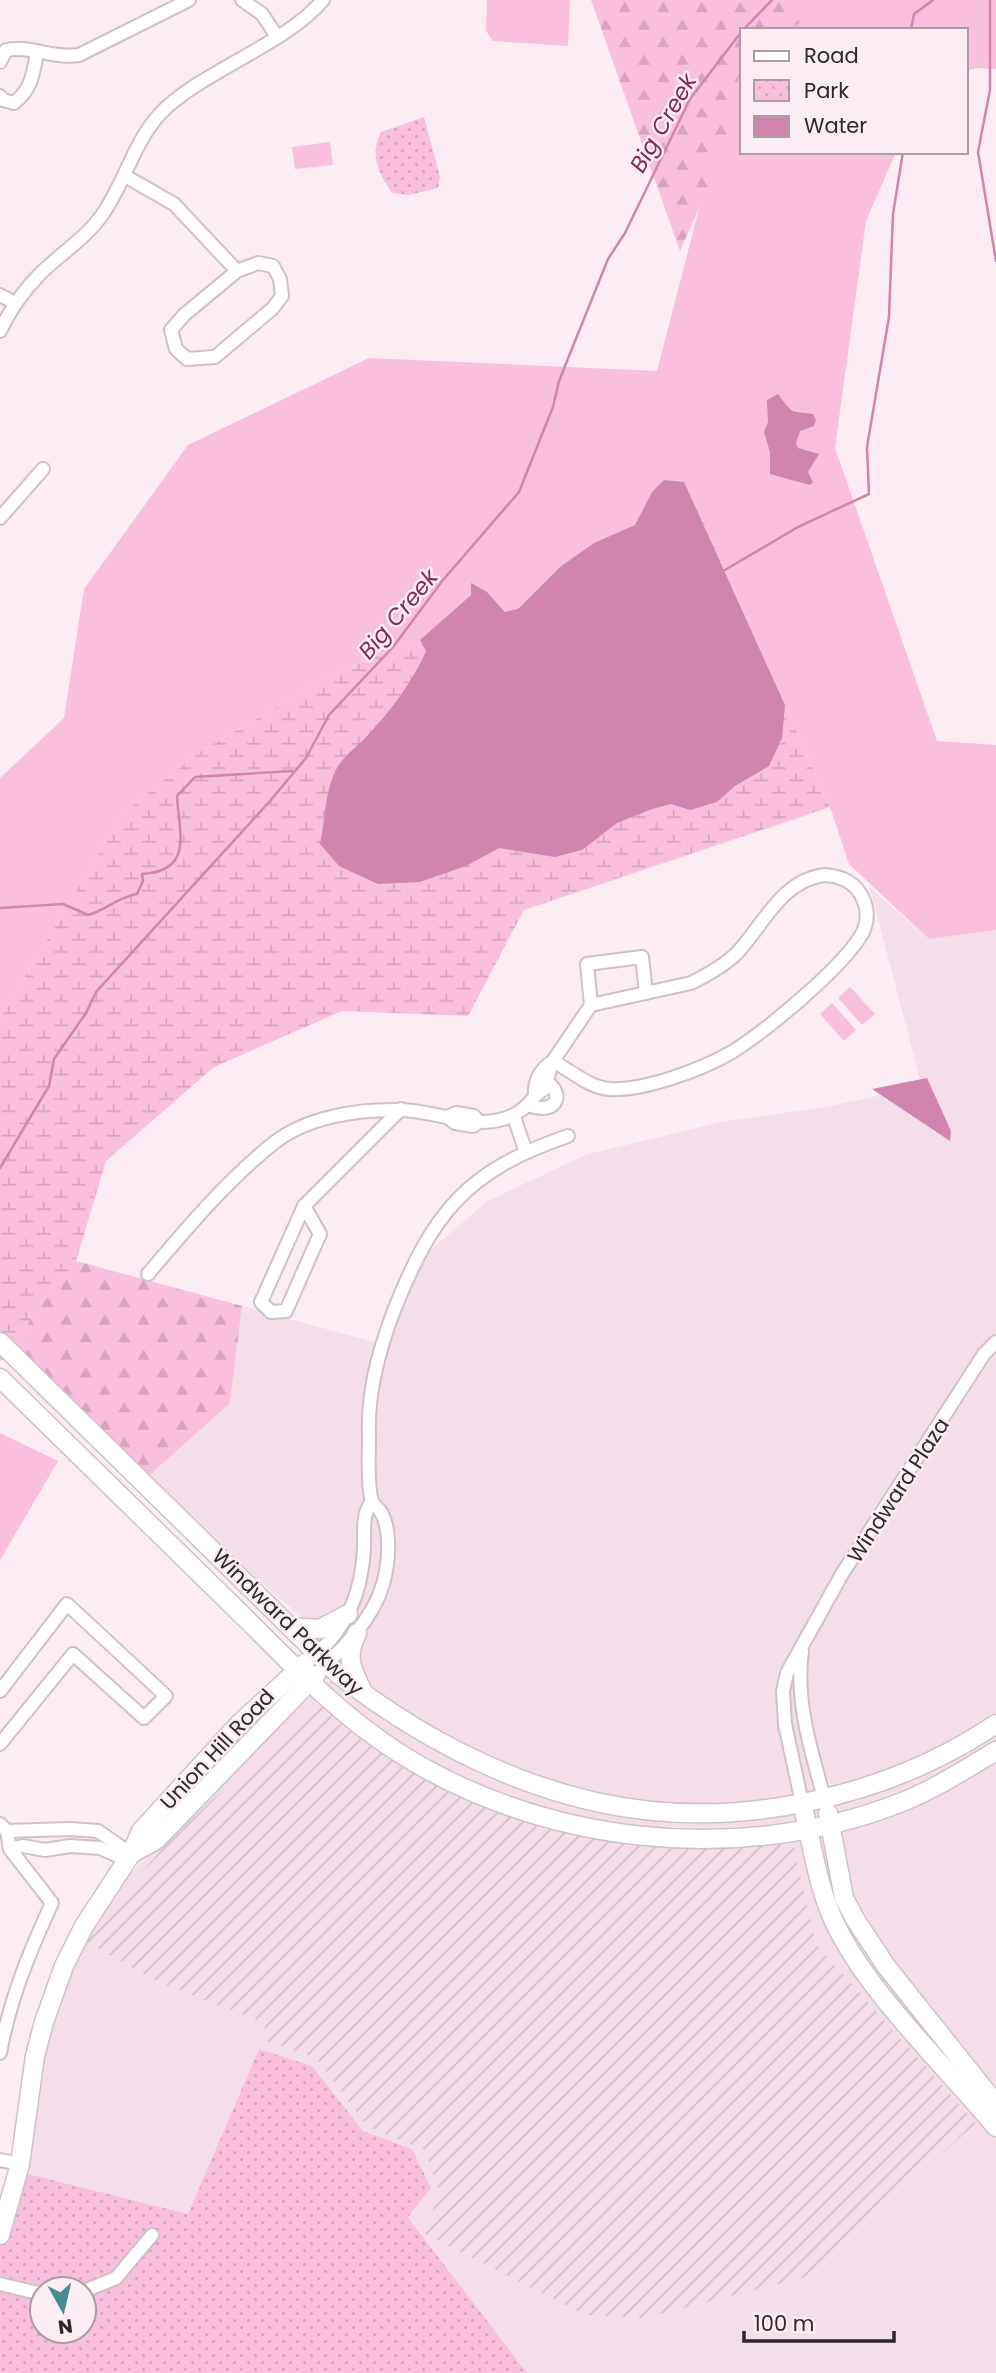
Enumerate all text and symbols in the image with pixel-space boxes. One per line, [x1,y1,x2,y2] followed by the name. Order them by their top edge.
[740,28,968,154] legend
[804,41,859,70] text: Road
[622,67,705,178] water label: Big Creek
[804,76,849,105] text: Park
[804,111,867,140] text: Water
[351,561,446,666] water label: Big Creek
[840,1412,956,1568] street label: Windward Plaza
[206,1542,370,1702] street label: Windward Parkway
[153,1682,281,1816] street label: Union Hill Road
[28,2275,98,2345] north arrow
[744,2300,894,2344] scale bar
[754,2309,814,2338] text: 100 m
[56,2312,74,2341] text: N

